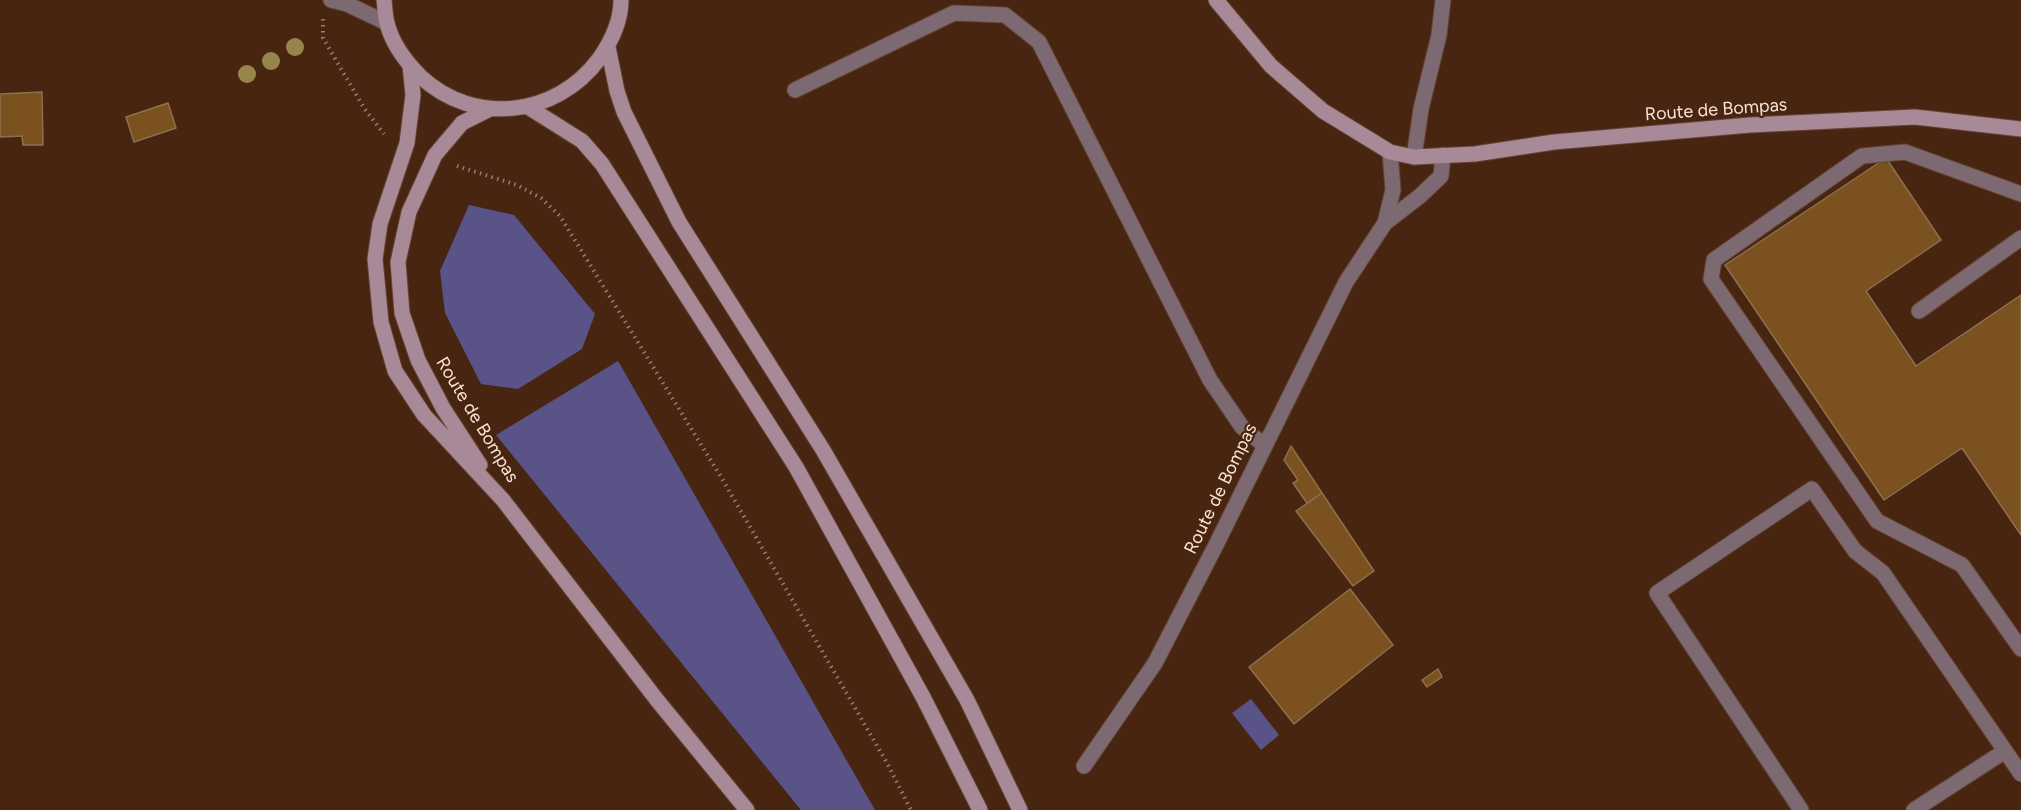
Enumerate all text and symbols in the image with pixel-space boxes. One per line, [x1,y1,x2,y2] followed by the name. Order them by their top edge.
[1644,94,1788,126] street label: Route de Bompas
[431,353,523,487] street label: Route de Bompas
[1180,420,1262,558] street label: Route de Bompas

